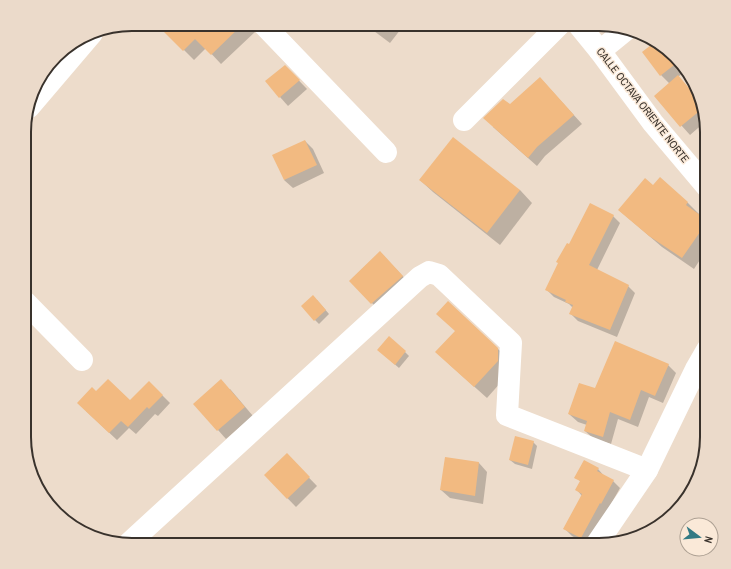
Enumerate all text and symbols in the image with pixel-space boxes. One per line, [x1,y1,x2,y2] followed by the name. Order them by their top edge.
[594,45,692,165] street label: CALLE OCTAVA ORIENTE NORTE
[679,517,719,557] north arrow
[701,535,716,545] text: N

